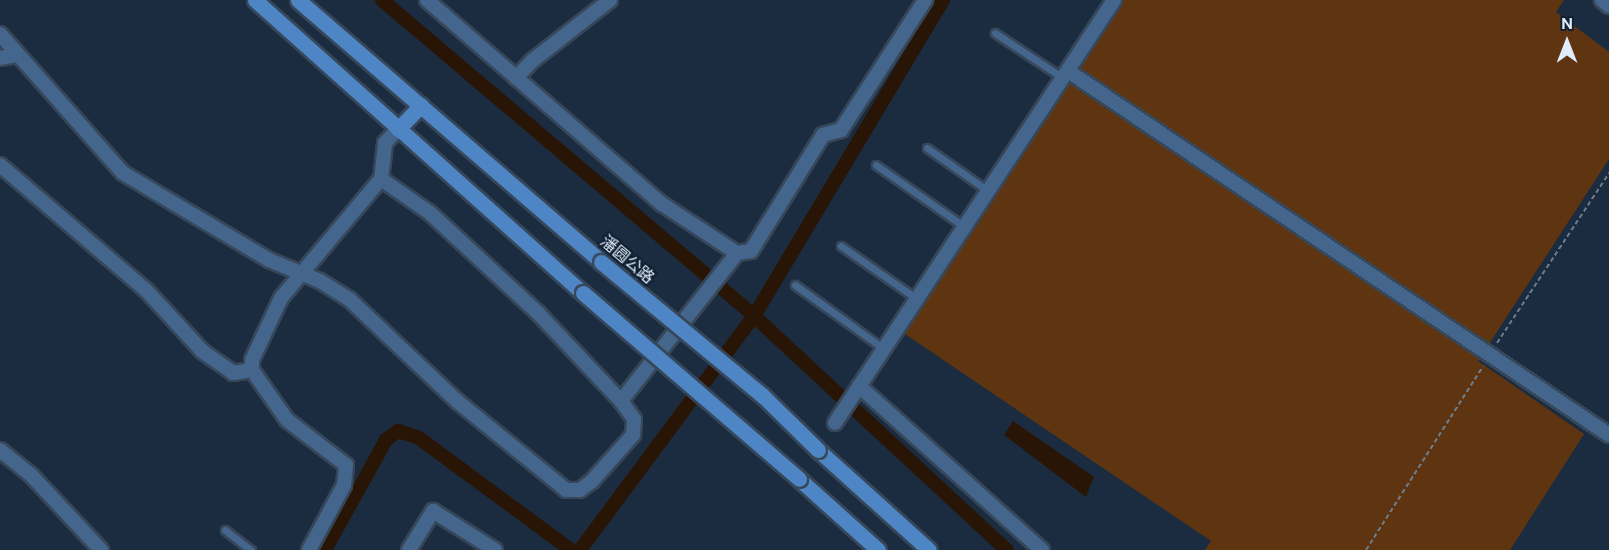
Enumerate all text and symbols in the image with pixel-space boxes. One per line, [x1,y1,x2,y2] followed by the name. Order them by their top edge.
[1537,12,1597,72] north arrow
[1561,13,1573,34] text: N
[596,232,658,288] street label: 潘圆公路

